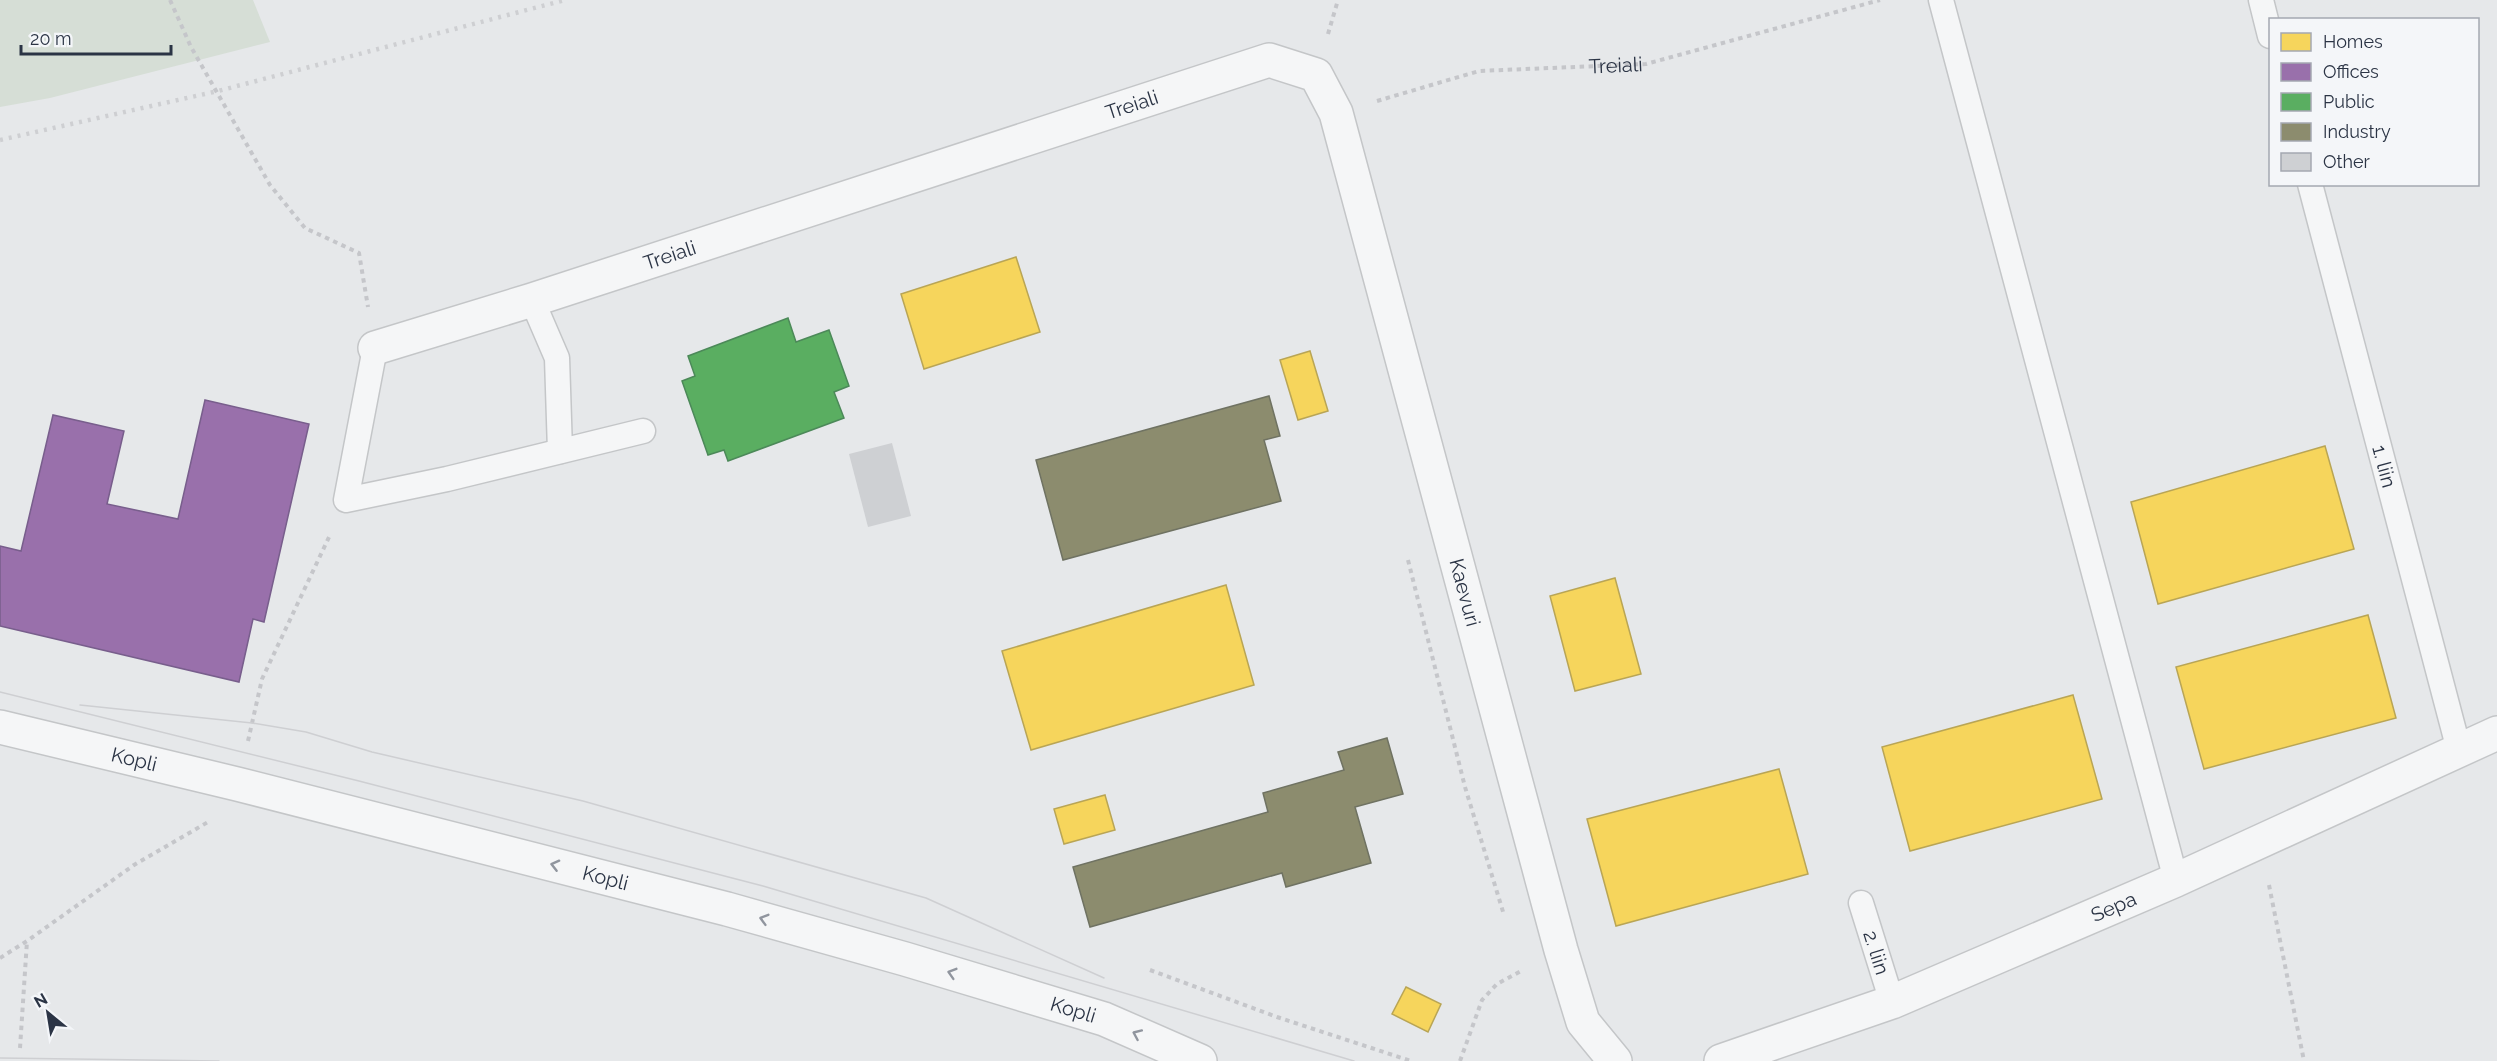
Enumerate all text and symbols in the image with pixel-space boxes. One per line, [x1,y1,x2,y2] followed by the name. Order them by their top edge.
[21,18,171,56] scale bar
[2269,18,2479,186] legend
[30,28,72,49] text: 20 m
[2323,31,2383,52] text: Homes
[1588,52,1643,78] street label: Treiali
[2323,61,2379,82] text: Offices
[1102,85,1161,124] street label: Treiali
[2323,91,2375,112] text: Public
[2323,121,2391,142] text: Industry
[2323,151,2371,172] text: Other
[640,235,699,275] street label: Treiali
[2367,442,2401,490] street label: 1. liin
[1444,556,1485,629] street label: Kaevuri
[109,742,160,776] street label: Kopli
[551,860,561,872] one-way arrow
[580,861,631,895] street label: Kopli
[2087,887,2140,927] street label: Sepa
[760,914,770,926] one-way arrow
[1858,927,1895,978] street label: 2. liin
[947,968,958,980] one-way arrow
[18,983,78,1043] north arrow
[31,989,51,1012] text: N
[1048,992,1099,1028] street label: Kopli
[1132,1029,1143,1041] one-way arrow

